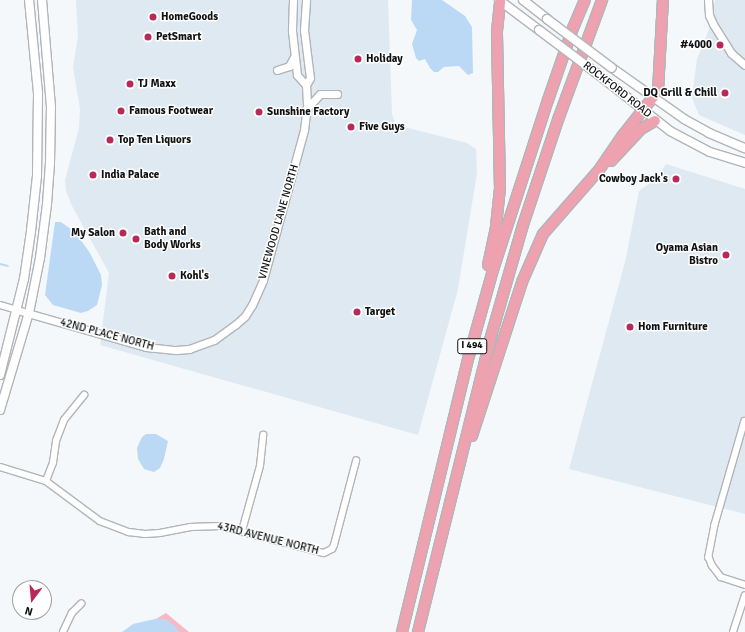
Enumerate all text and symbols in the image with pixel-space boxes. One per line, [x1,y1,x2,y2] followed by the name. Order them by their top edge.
[161,10,218,24] place label: HomeGoods
[148,12,158,22] marker: HomeGoods
[156,30,201,44] place label: PetSmart
[143,32,153,42] marker: PetSmart
[680,38,712,52] place label: #4000
[715,40,725,50] marker: #4000
[366,52,403,66] place label: Holiday
[353,54,363,64] marker: Holiday
[580,59,654,121] street label: ROCKFORD ROAD
[138,77,176,91] place label: TJ Maxx
[125,79,135,89] marker: TJ Maxx
[643,86,717,100] place label: DQ Grill & Chill
[720,88,730,98] marker: DQ Grill & Chill
[129,104,213,118] place label: Famous Footwear
[267,105,349,119] place label: Sunshine Factory
[116,106,126,116] marker: Famous Footwear
[254,107,264,117] marker: Sunshine Factory
[359,120,405,134] place label: Five Guys
[346,122,356,132] marker: Five Guys
[118,133,191,147] place label: Top Ten Liquors
[105,135,115,145] marker: Top Ten Liquors
[256,163,302,281] street label: VINEWOOD LANE NORTH
[101,168,159,182] place label: India Palace
[88,170,98,180] marker: India Palace
[599,172,668,186] place label: Cowboy Jack's
[671,174,681,184] marker: Cowboy Jack's
[71,226,115,240] place label: My Salon
[144,226,201,252] place label: Bath and Body Works
[118,228,128,238] marker: My Salon
[131,234,141,244] marker: Bath and Body Works
[656,242,718,268] place label: Oyama Asian Bistro
[721,250,731,260] marker: Oyama Asian Bistro
[180,269,209,283] place label: Kohl's
[167,271,177,281] marker: Kohl's
[365,305,395,319] place label: Target
[352,307,362,317] marker: Target
[59,316,155,354] street label: 42ND PLACE NORTH
[638,320,708,334] place label: Hom Furniture
[625,322,635,332] marker: Hom Furniture
[457,338,487,354] road number: I 494
[216,520,320,558] street label: 43RD AVENUE NORTH
[12,580,52,620] north arrow
[23,604,34,618] text: N

